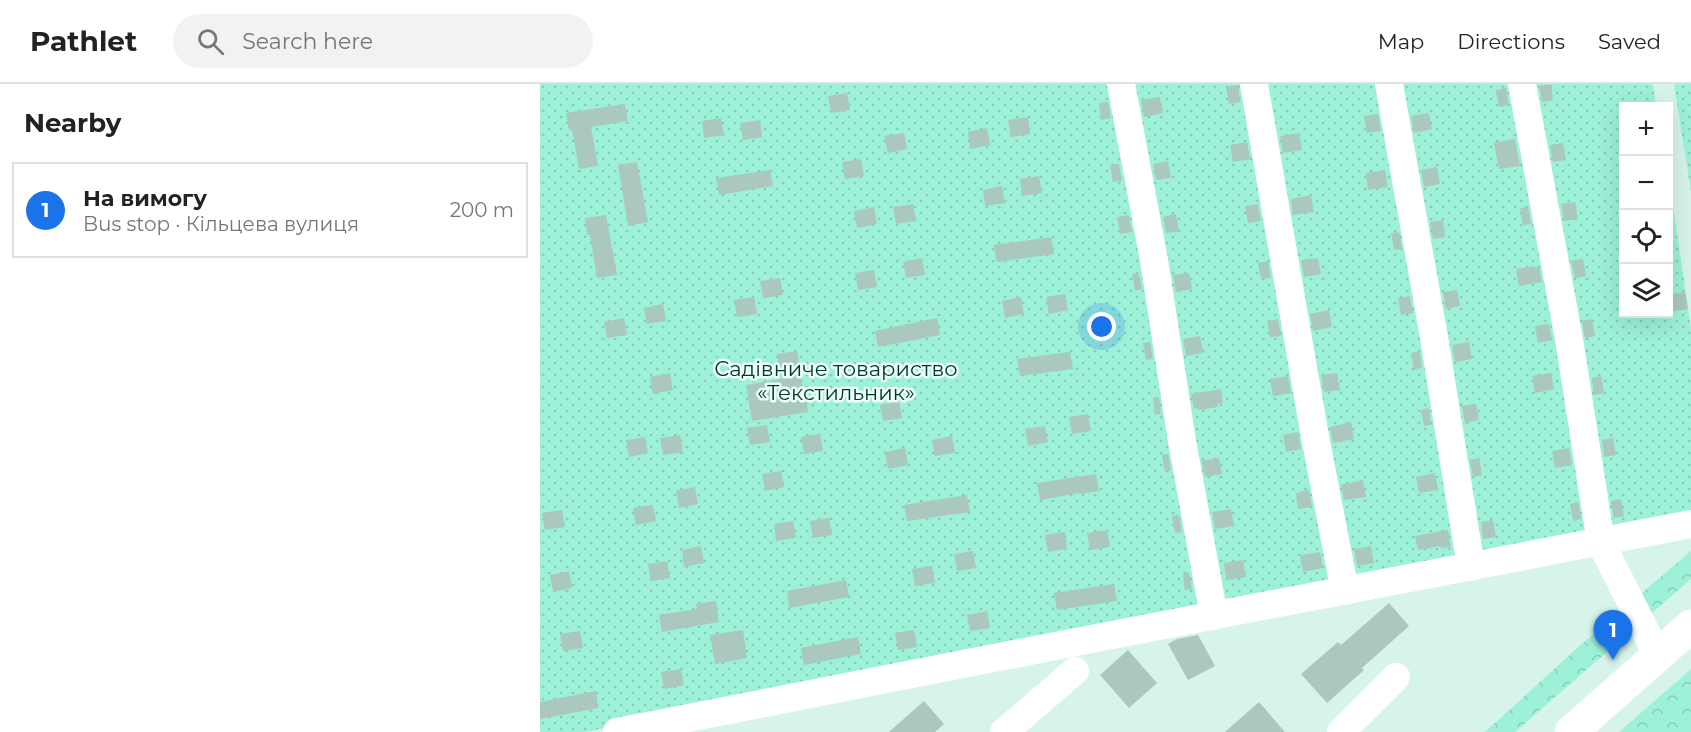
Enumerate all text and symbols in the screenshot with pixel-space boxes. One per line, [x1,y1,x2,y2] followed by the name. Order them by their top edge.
[173,14,593,68] search box
[30,24,137,58] text: Pathlet
[194,25,227,58] icon: search
[242,28,373,55] text: Search here
[1378,29,1424,54] text: Map
[1457,29,1565,54] text: Directions
[1598,29,1661,54] text: Saved
[1619,102,1673,318] map controls
[1619,102,1673,156] button: +
[24,107,121,139] text: Nearby
[1619,156,1673,210] button: −
[83,185,207,212] text: На вимогу
[42,198,49,222] text: 1
[450,198,514,222] text: 200 m
[1619,210,1673,264] button: locate
[83,212,359,236] text: Bus stop · Кільцева вулиця
[1619,264,1673,318] button: layers
[1087,312,1116,341] your location
[714,356,958,405] park label: Садівниче товариство «Текстильник»
[1594,610,1632,660] pin: 1

